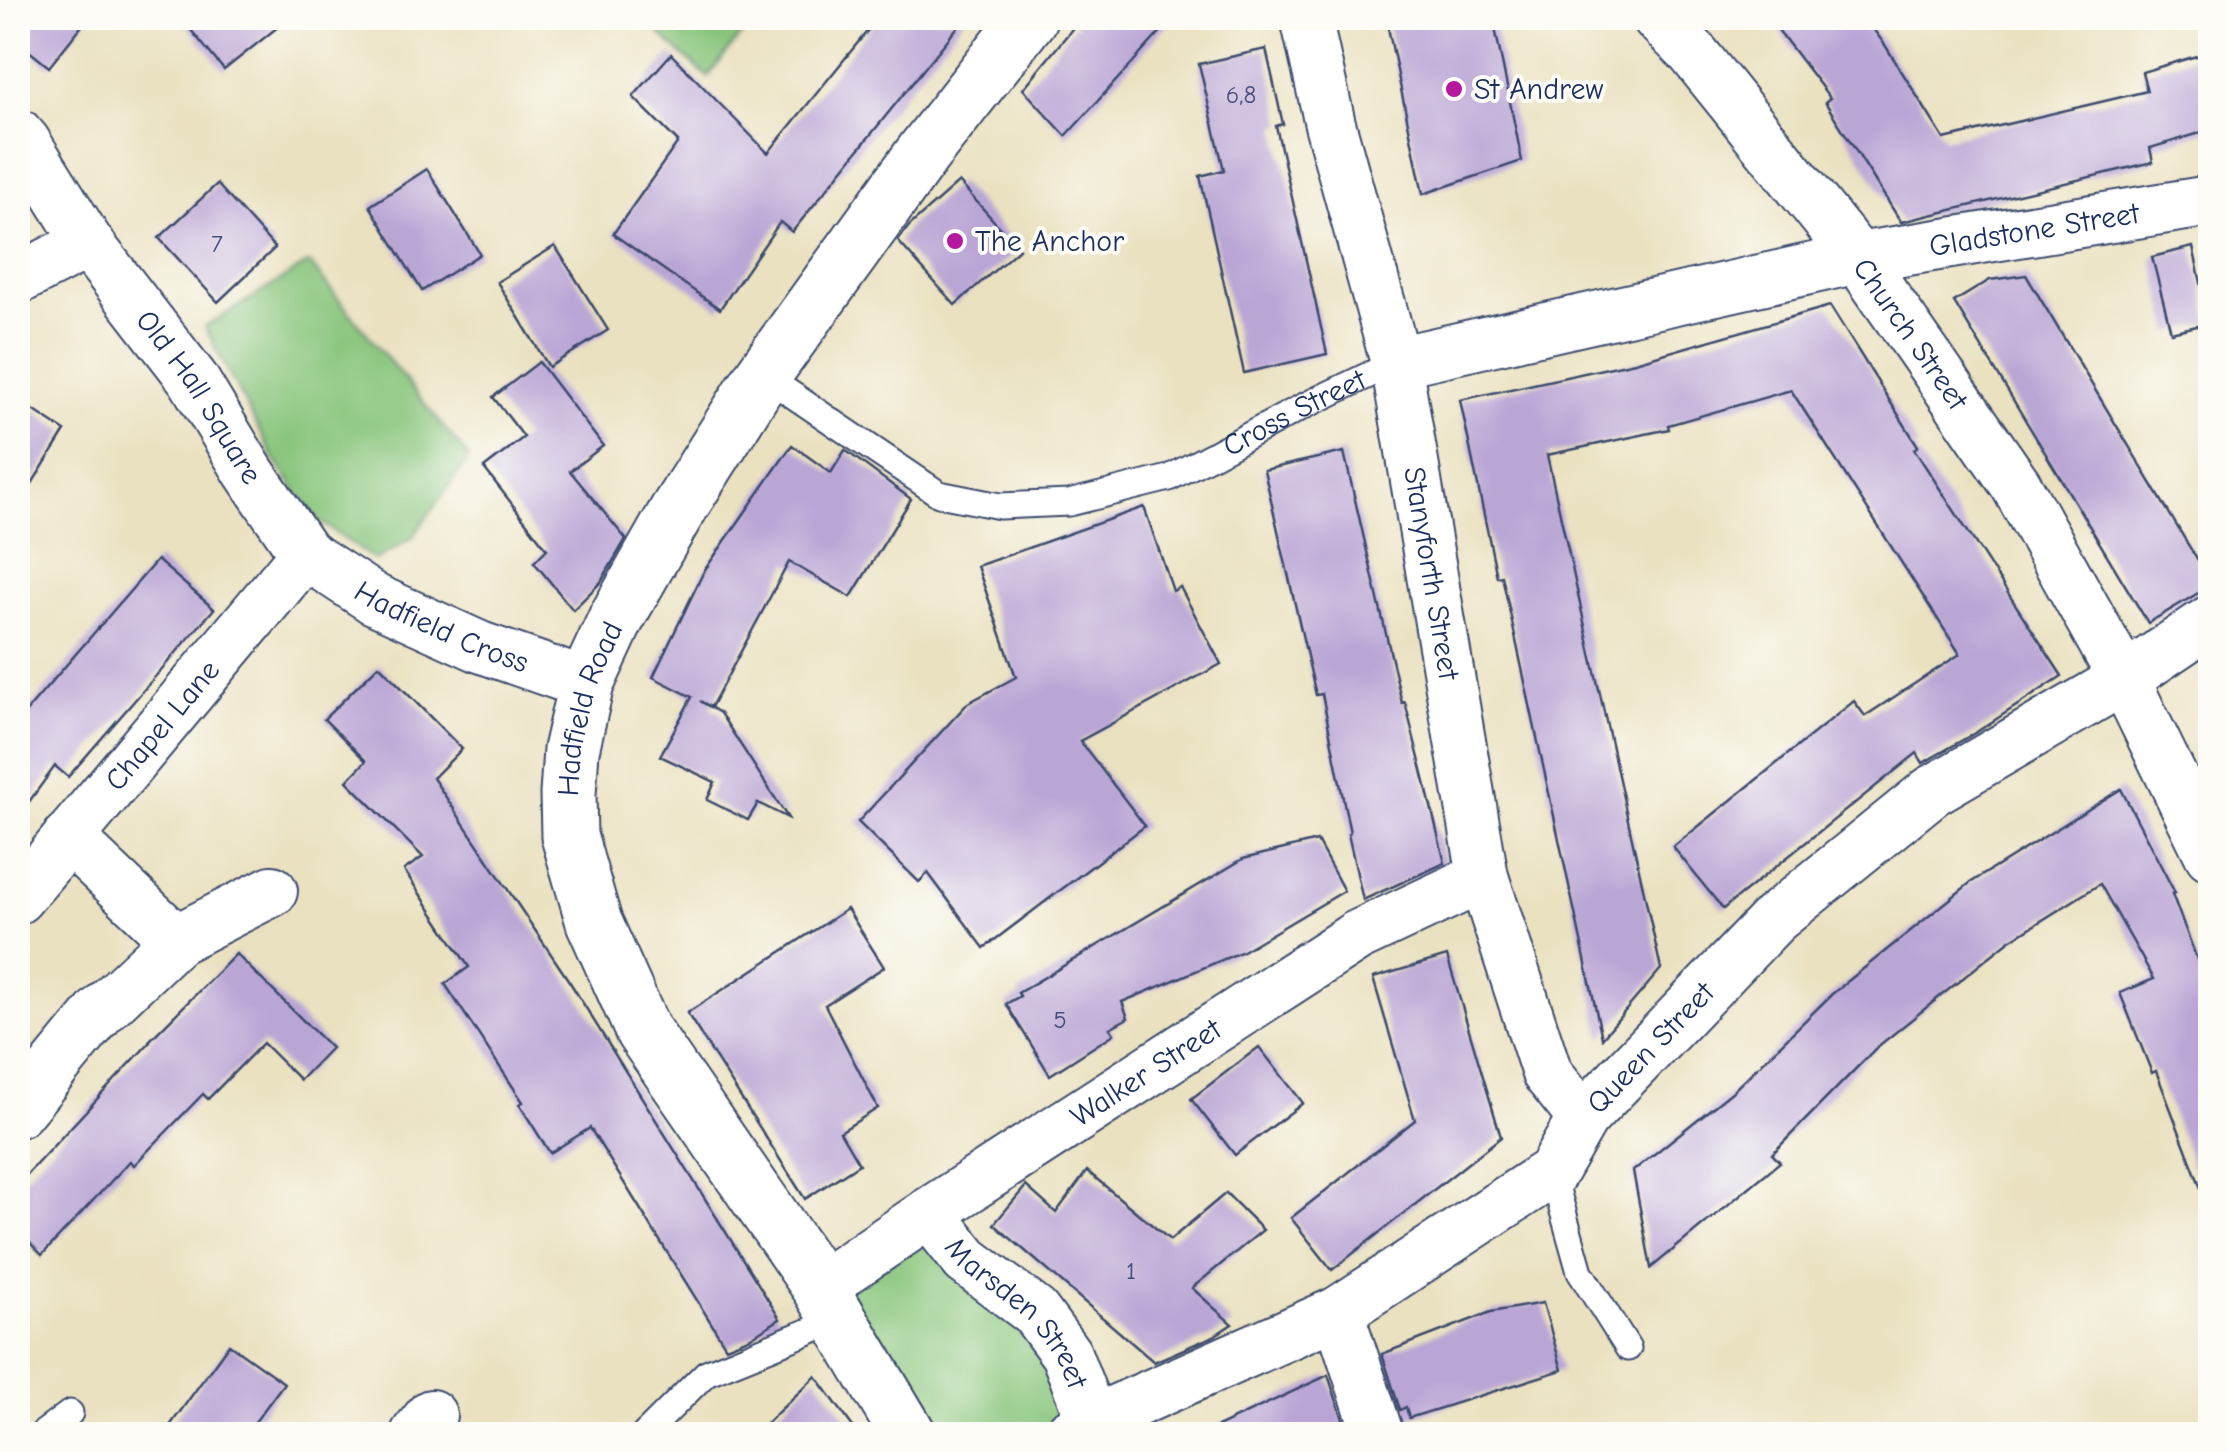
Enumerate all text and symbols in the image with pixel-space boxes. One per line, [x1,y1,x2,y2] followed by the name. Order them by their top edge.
[1474,72,1603,107] place label: St Andrew
[1443,78,1465,100] marker: St Andrew
[1226,80,1256,109] house number: 6,8
[1927,195,2143,264] street label: Gladstone Street
[975,224,1124,259] place label: The Anchor
[211,229,223,258] house number: 7
[944,230,966,252] marker: The Anchor
[1846,252,1976,418] street label: Church Street
[129,304,269,491] street label: Old Hall Square
[1217,362,1373,464] street label: Cross Street
[1396,464,1467,684] street label: Stanyforth Street
[348,574,533,680] street label: Hadfield Cross
[551,616,630,797] street label: Hadfield Road
[98,653,227,798] street label: Chapel Lane
[1580,974,1723,1121] street label: Queen Street
[1053,1005,1067,1034] house number: 5
[1064,1011,1229,1135] street label: Walker Street
[937,1231,1095,1395] street label: Marsden Street
[1126,1256,1136,1285] house number: 1

